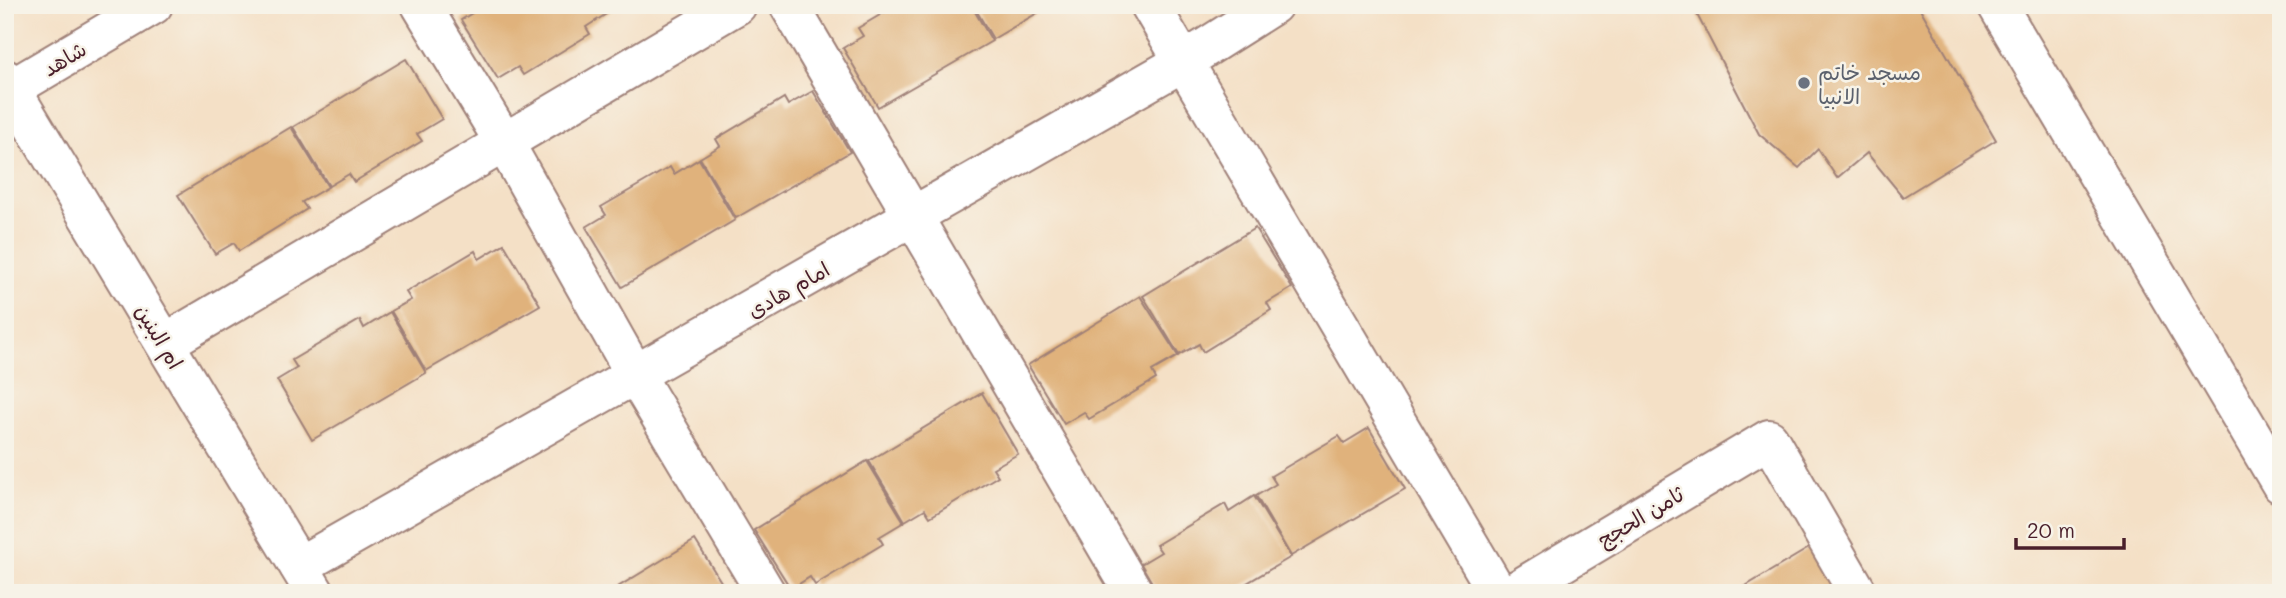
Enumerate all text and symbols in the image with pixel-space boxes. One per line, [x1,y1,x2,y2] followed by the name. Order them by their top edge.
[37,35,91,81] street label: شاهد
[1818,58,1921,110] place label: مسجد خاتم الانبیا
[1796,75,1812,91] marker: مسجد خاتم الانبیا
[742,255,836,327] street label: امام هادی
[127,299,190,375] street label: ام البنین
[1592,479,1690,554] street label: ثامن الحجج
[2016,507,2125,551] scale bar
[2027,516,2075,543] text: 20 m

